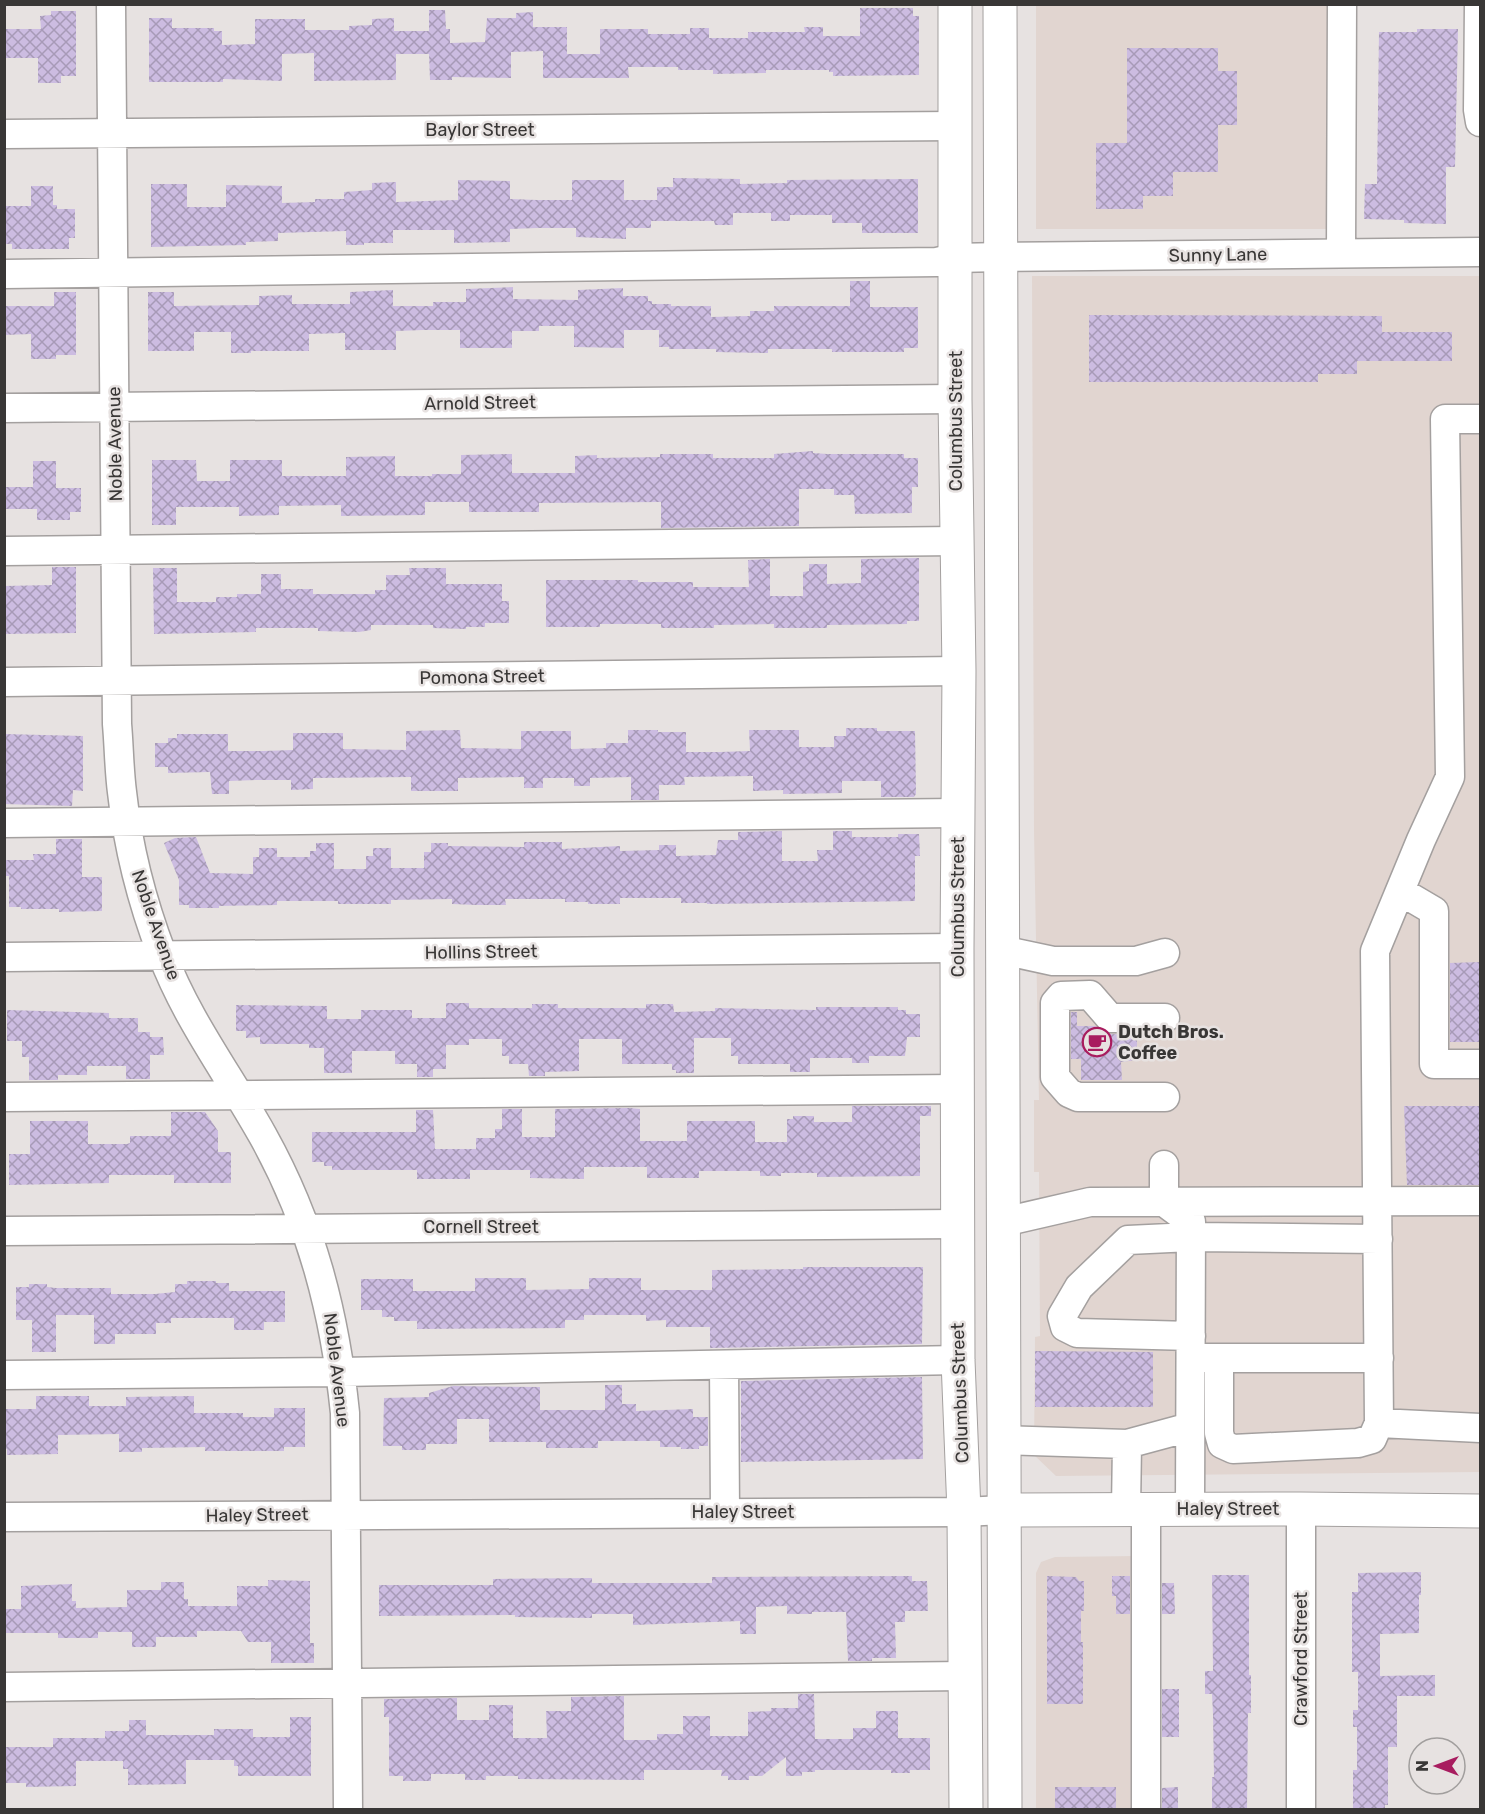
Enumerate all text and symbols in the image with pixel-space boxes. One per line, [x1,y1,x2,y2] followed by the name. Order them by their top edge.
[425,119,535,141] street label: Baylor Street
[1169,243,1267,267] street label: Sunny Lane
[945,351,967,491] street label: Columbus Street
[103,386,127,502] street label: Noble Avenue
[424,391,536,415] street label: Arnold Street
[419,665,545,689] street label: Pomona Street
[947,837,969,977] street label: Columbus Street
[127,867,185,983] street label: Noble Avenue
[424,940,538,964] street label: Hollins Street
[1118,1021,1224,1064] place label: Dutch Bros. Coffee
[1081,1026,1113,1058] cafe icon: Dutch Bros. Coffee
[423,1216,539,1238] street label: Cornell Street
[319,1312,355,1428] street label: Noble Avenue
[947,1322,973,1464] street label: Columbus Street
[1177,1498,1279,1520] street label: Haley Street
[692,1501,794,1523] street label: Haley Street
[205,1503,309,1527] street label: Haley Street
[1290,1592,1312,1726] street label: Crawford Street
[1407,1736,1467,1796] north arrow
[1413,1760,1432,1772] text: N

